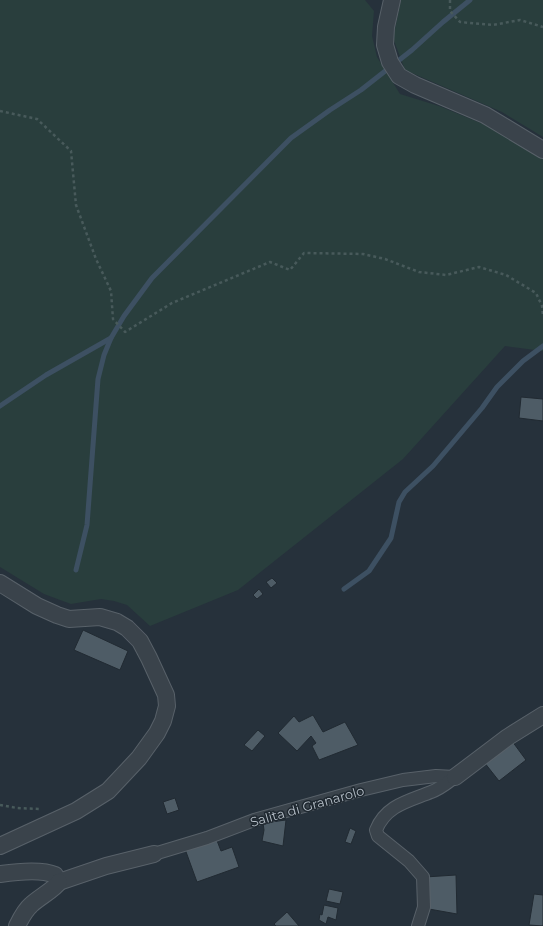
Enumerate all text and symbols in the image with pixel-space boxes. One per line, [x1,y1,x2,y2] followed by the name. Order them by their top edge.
[248,782,366,830] street label: Salita di Granarolo

